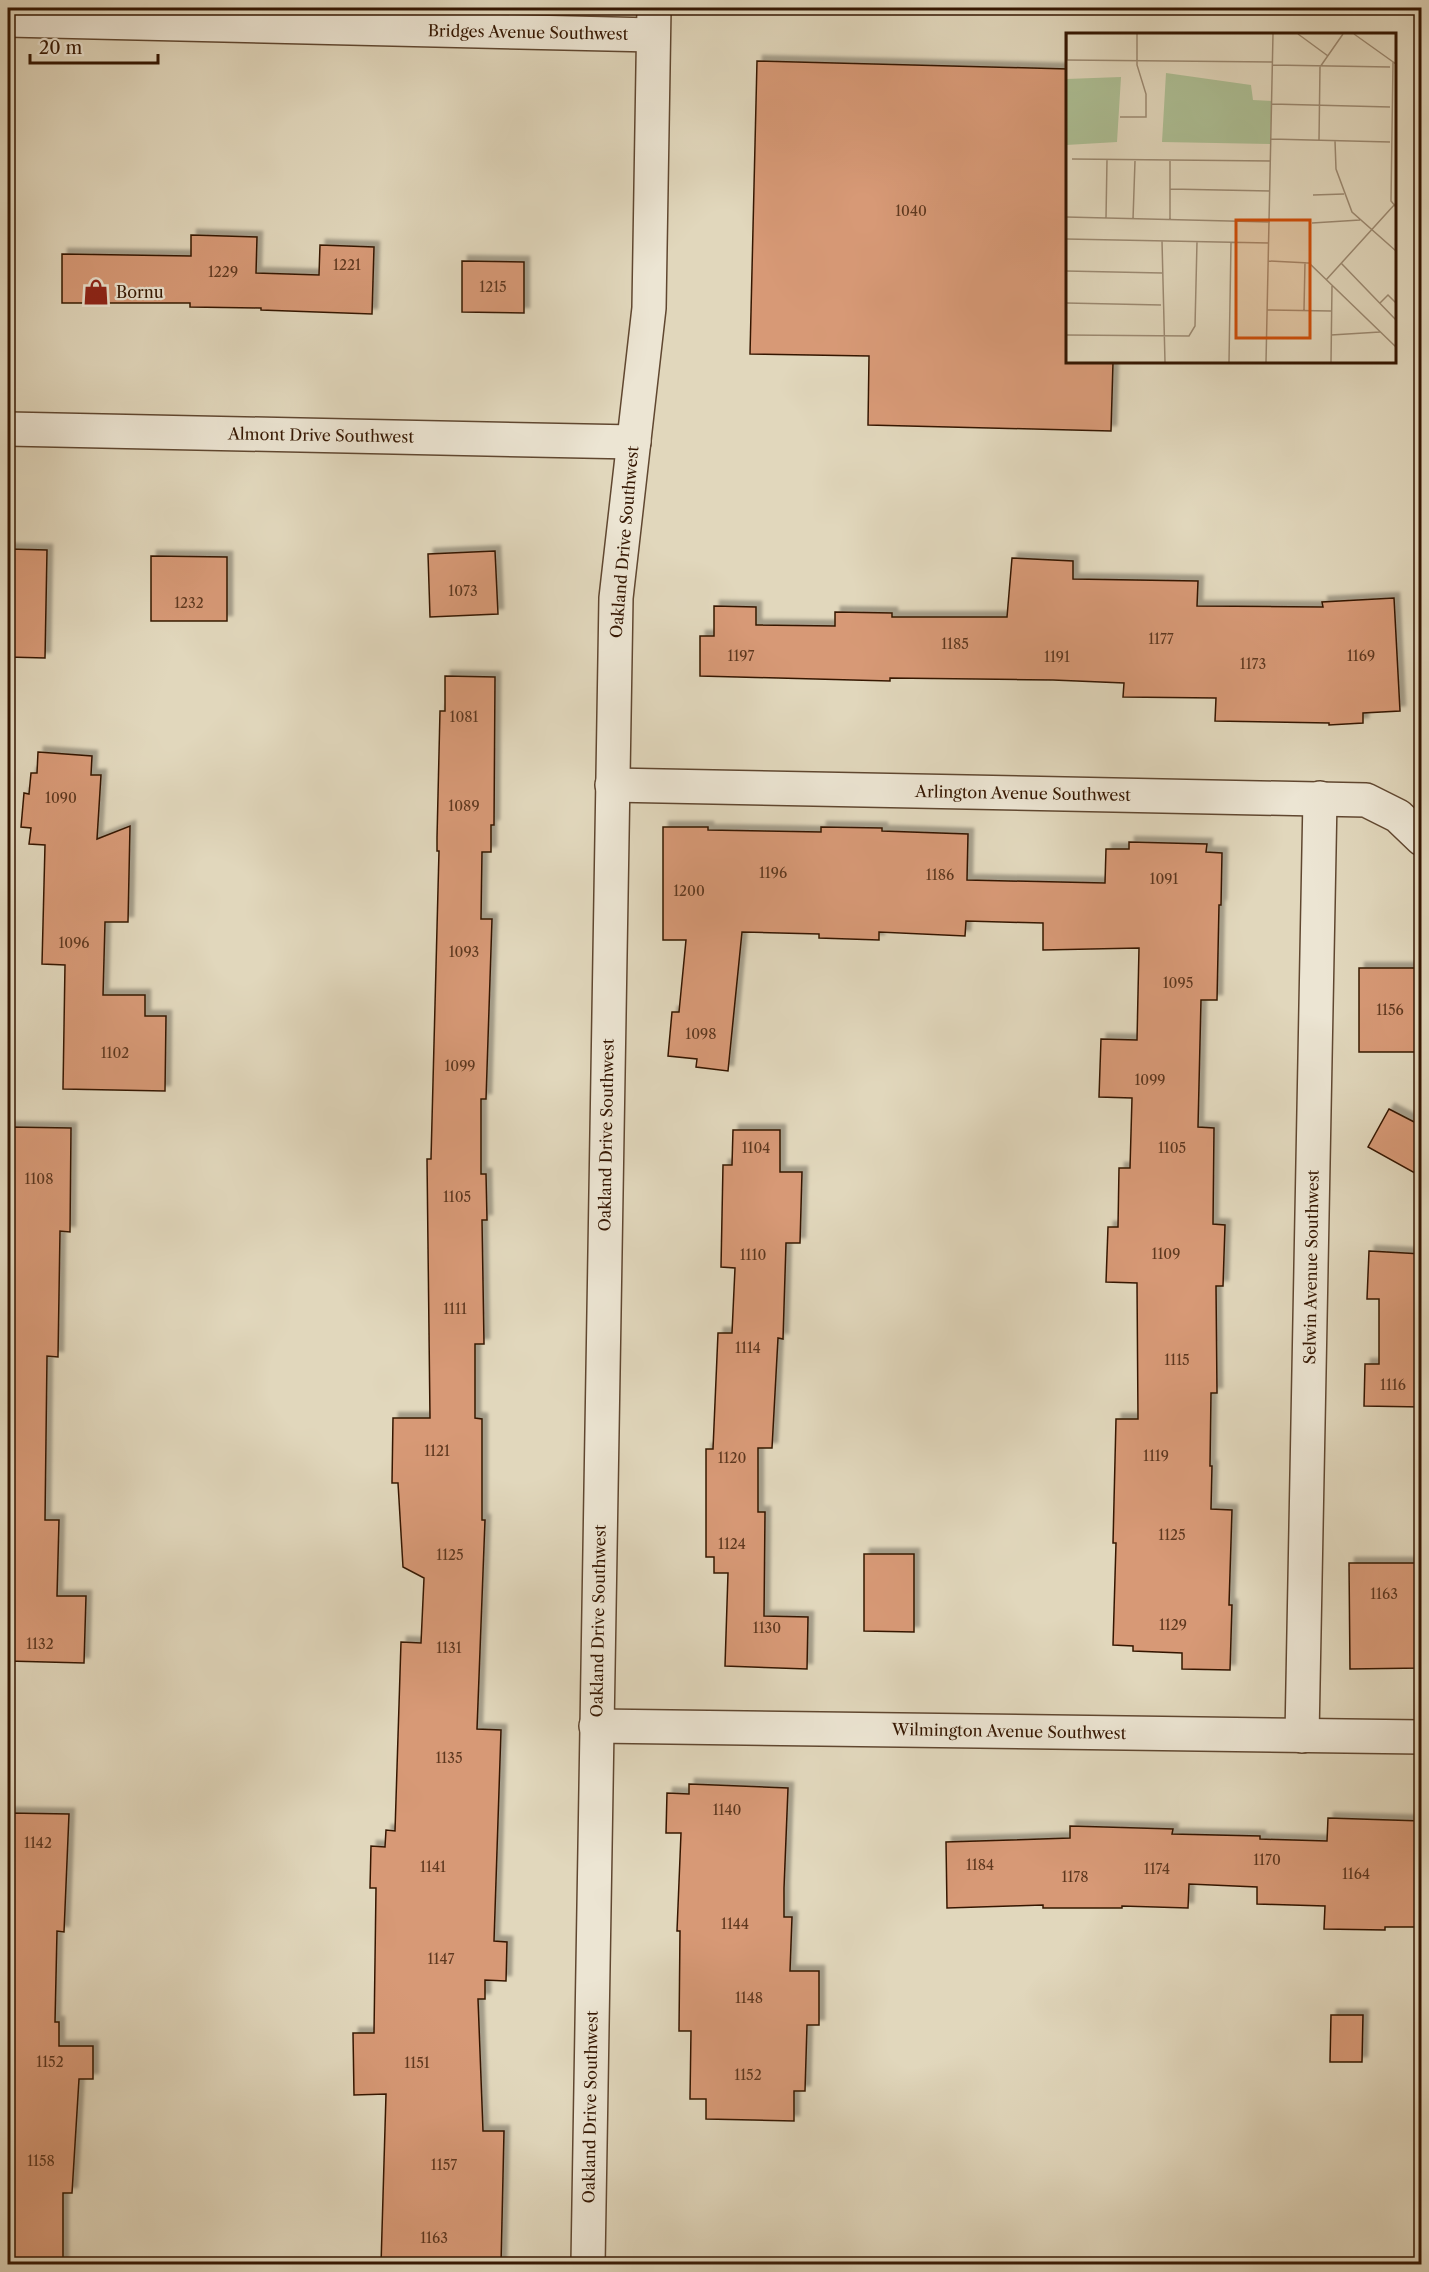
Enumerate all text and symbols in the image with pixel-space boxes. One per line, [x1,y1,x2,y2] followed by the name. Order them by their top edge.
[428,20,629,44] street label: Bridges Avenue Southwest
[30,27,158,65] scale bar
[1066,33,1396,363] inset map
[39,37,83,59] text: 20 m
[895,202,927,220] house number: 1040
[333,256,361,274] house number: 1221
[208,263,238,281] house number: 1229
[81,277,111,307] shop icon: Bornu
[479,278,507,296] house number: 1215
[116,282,164,302] place label: Bornu
[227,423,414,447] street label: Almont Drive Southwest
[606,445,642,639] street label: Oakland Drive Southwest
[448,582,478,600] house number: 1073
[174,594,204,612] house number: 1232
[1148,630,1174,648] house number: 1177
[941,635,969,653] house number: 1185
[728,647,755,665] house number: 1197
[1347,647,1375,665] house number: 1169
[1044,648,1070,666] house number: 1191
[1240,655,1266,673] house number: 1173
[450,708,479,726] house number: 1081
[914,781,1131,805] street label: Arlington Avenue Southwest
[45,789,77,807] house number: 1090
[448,797,480,815] house number: 1089
[759,864,787,882] house number: 1196
[926,866,954,884] house number: 1186
[1150,870,1179,888] house number: 1091
[673,882,705,900] house number: 1200
[58,934,90,952] house number: 1096
[449,943,479,961] house number: 1093
[1163,974,1193,992] house number: 1095
[1376,1001,1404,1019] house number: 1156
[685,1025,717,1043] house number: 1098
[594,1038,618,1232] street label: Oakland Drive Southwest
[101,1044,129,1062] house number: 1102
[444,1057,476,1075] house number: 1099
[1134,1071,1166,1089] house number: 1099
[742,1139,770,1157] house number: 1104
[1158,1139,1186,1157] house number: 1105
[1299,1169,1323,1365] street label: Selwin Avenue Southwest
[25,1170,53,1188] house number: 1108
[443,1188,471,1206] house number: 1105
[1152,1245,1180,1263] house number: 1109
[740,1246,766,1264] house number: 1110
[443,1300,467,1318] house number: 1111
[735,1339,761,1357] house number: 1114
[1164,1351,1190,1369] house number: 1115
[1380,1376,1406,1394] house number: 1116
[424,1442,450,1460] house number: 1121
[1143,1447,1169,1465] house number: 1119
[718,1449,746,1467] house number: 1120
[586,1524,610,1718] street label: Oakland Drive Southwest
[1158,1526,1186,1544] house number: 1125
[718,1535,746,1553] house number: 1124
[436,1546,464,1564] house number: 1125
[1370,1585,1398,1603] house number: 1163
[1159,1616,1187,1634] house number: 1129
[753,1619,781,1637] house number: 1130
[26,1635,54,1653] house number: 1132
[436,1639,462,1657] house number: 1131
[891,1719,1127,1743] street label: Wilmington Avenue Southwest
[435,1749,463,1767] house number: 1135
[713,1801,741,1819] house number: 1140
[24,1834,52,1852] house number: 1142
[1253,1851,1281,1869] house number: 1170
[966,1856,994,1874] house number: 1184
[420,1858,446,1876] house number: 1141
[1144,1860,1170,1878] house number: 1174
[1342,1865,1370,1883] house number: 1164
[1062,1868,1088,1886] house number: 1178
[721,1915,749,1933] house number: 1144
[428,1950,454,1968] house number: 1147
[735,1989,763,2007] house number: 1148
[578,2010,602,2204] street label: Oakland Drive Southwest
[36,2053,64,2071] house number: 1152
[404,2054,430,2072] house number: 1151
[734,2066,762,2084] house number: 1152
[27,2152,55,2170] house number: 1158
[431,2156,457,2174] house number: 1157
[420,2229,448,2247] house number: 1163

